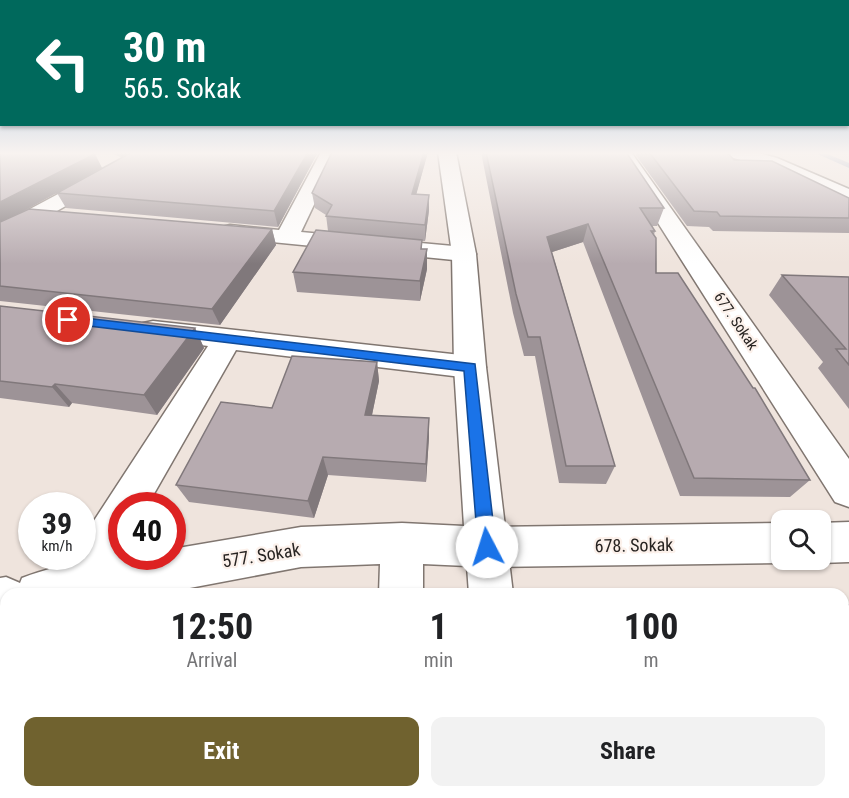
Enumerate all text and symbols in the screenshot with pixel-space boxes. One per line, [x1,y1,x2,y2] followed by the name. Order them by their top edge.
[123,23,206,72] text: 30 m
[24,24,102,102] icon: left
[123,73,241,105] text: 565. Sokak
[710,289,762,353] street label: 677. Sokak
[42,294,93,345] pin
[51,303,84,336] icon: arrive
[108,492,186,570] speed limit sign: 40
[42,506,72,541] text: 39
[771,510,831,570] map controls
[771,510,831,570] button: search
[455,515,519,579] position arrow
[594,534,674,556] street label: 678. Sokak
[42,537,72,555] text: km/h
[220,538,302,572] street label: 577. Sokak
[171,606,253,648] text: 12:50
[429,606,448,648] text: 1
[624,606,678,648] text: 100
[186,648,237,672] text: Arrival
[424,648,453,672] text: min
[644,648,659,672] text: m
[24,717,419,786] button: Exit
[431,717,825,786] button: Share

